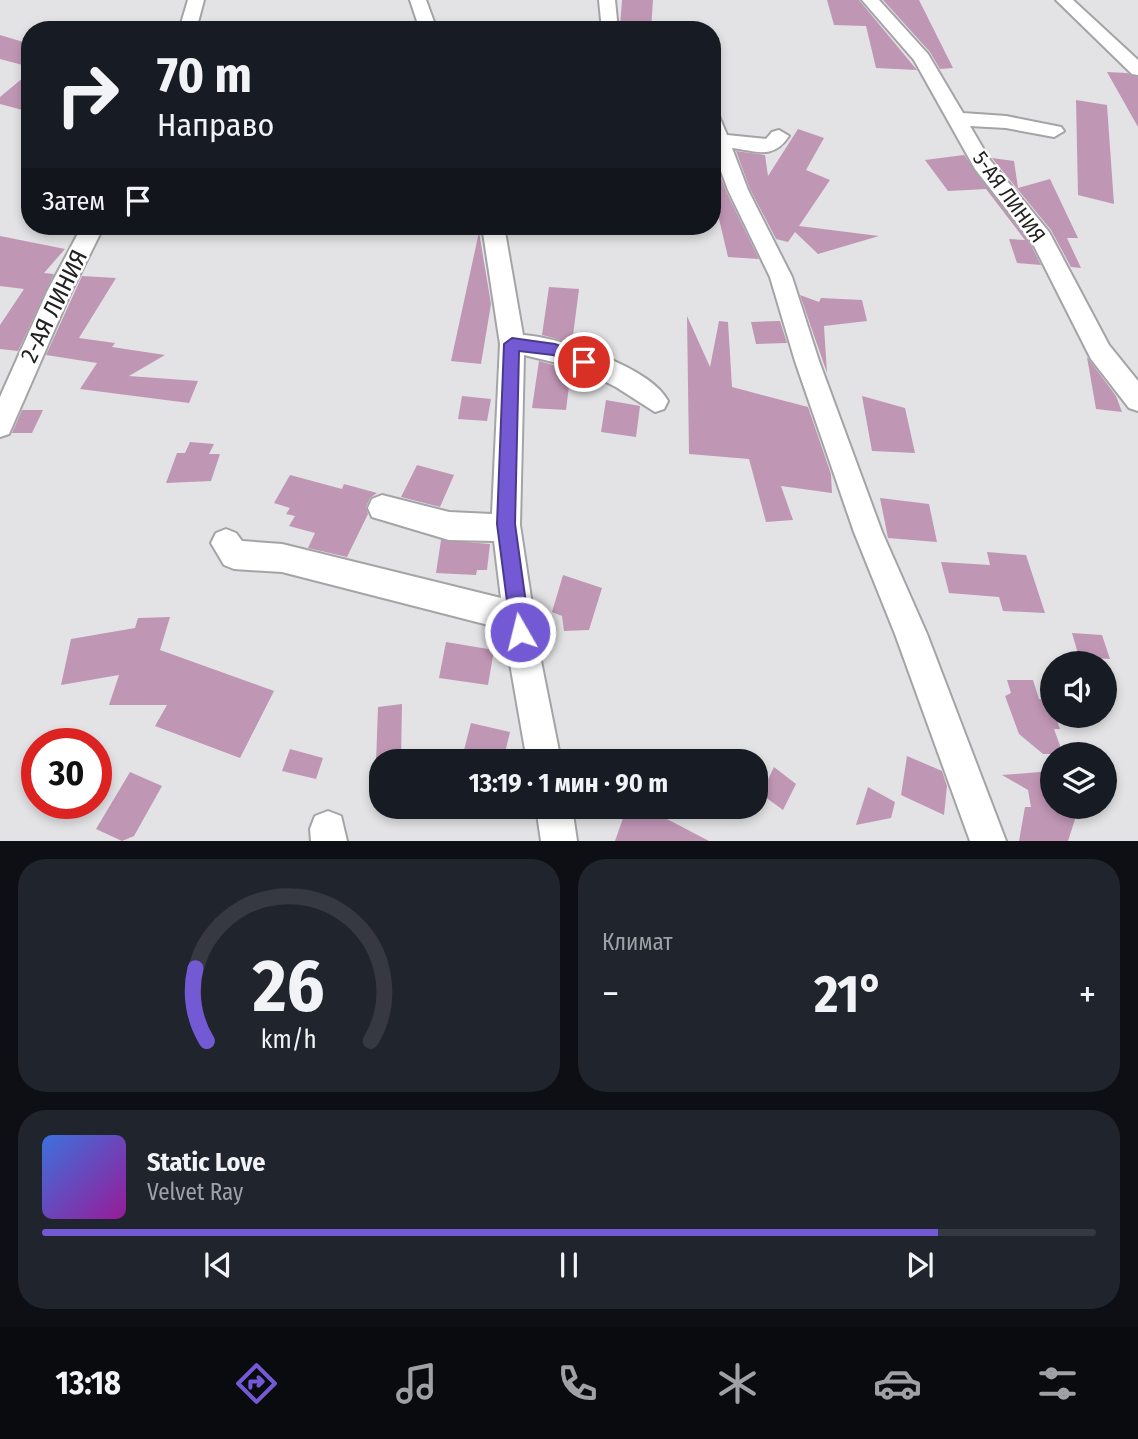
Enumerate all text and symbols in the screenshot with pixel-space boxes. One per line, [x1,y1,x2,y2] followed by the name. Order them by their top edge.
[157,46,252,105] text: 70 m
[42,49,133,140] icon: right
[157,106,274,144] text: Направо
[967,146,1051,248] street label: 5-АЯ ЛИНИЯ
[119,182,157,220] icon: arrive
[42,186,105,217] text: Затем
[15,245,93,367] street label: 2-АЯ ЛИНИЯ
[554,332,614,392] pin
[565,343,603,381] icon: arrive
[483,595,557,669] position arrow
[1040,651,1117,819] map controls
[1040,651,1117,728] button: sound
[21,728,112,819] speed limit sign: 30
[1040,742,1117,819] button: layers
[469,768,668,799] text: 13:19 · 1 мин · 90 m
[602,928,673,956] text: Климат
[252,944,325,1031] text: 26
[814,963,884,1026] text: 21°
[602,971,619,1017] text: −
[1079,971,1096,1017] text: +
[261,1025,317,1055] text: km/h
[147,1147,265,1178] text: Static Love
[147,1178,243,1206] text: Velvet Ray
[199,1246,237,1284] icon: previous
[550,1246,588,1284] icon: pause
[901,1246,939,1284] icon: next
[232,1359,281,1408] icon: directions
[392,1359,441,1408] icon: music
[553,1359,602,1408] icon: phone
[713,1359,762,1408] icon: climate
[873,1359,922,1408] icon: car
[1033,1359,1082,1408] icon: filters
[56,1364,121,1402] text: 13:18

